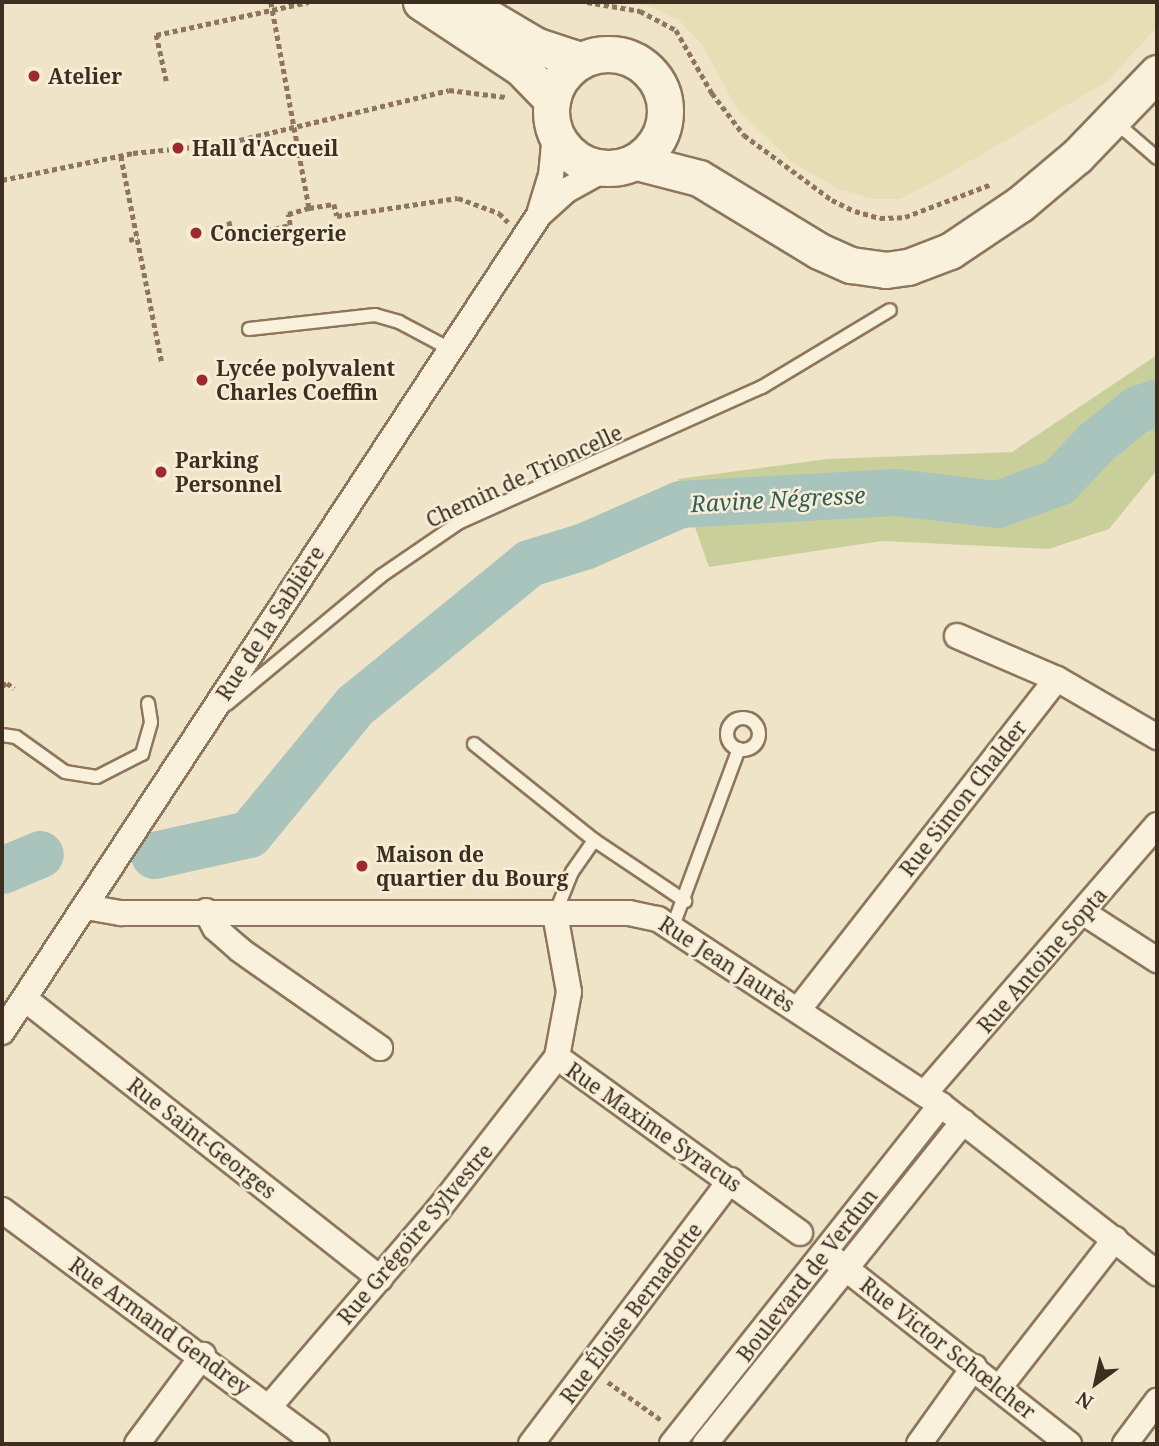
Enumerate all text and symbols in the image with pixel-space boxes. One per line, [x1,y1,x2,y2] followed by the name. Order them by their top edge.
[48,63,122,89] place label: Atelier
[26,68,42,84] marker: Atelier
[192,135,338,161] place label: Hall d'Accueil
[170,140,186,156] marker: Hall d'Accueil
[210,220,347,246] place label: Conciergerie
[188,225,204,241] marker: Conciergerie
[216,355,395,405] place label: Lycée polyvalent Charles Coeffin
[194,372,210,388] marker: Lycée polyvalent Charles Coeffin
[422,419,626,533] street label: Chemin de Trioncelle
[175,447,282,497] place label: Parking Personnel
[153,464,169,480] marker: Parking Personnel
[690,481,866,517] water label: Ravine Négresse
[211,541,329,705] street label: Rue de la Sablière
[894,715,1032,881] street label: Rue Simon Chalder
[376,841,568,891] place label: Maison de quartier du Bourg
[354,858,370,874] marker: Maison de quartier du Bourg
[972,882,1112,1038] street label: Rue Antoine Sopta
[654,911,800,1017] street label: Rue Jean Jaurès
[562,1057,746,1197] street label: Rue Maxime Syracus
[123,1072,281,1204] street label: Rue Saint-Georges
[332,1139,498,1329] street label: Rue Grégoire Sylvestre
[732,1183,882,1367] street label: Boulevard de Verdun
[555,1218,707,1408] street label: Rue Éloise Bernadotte
[65,1252,255,1400] street label: Rue Armand Gendrey
[855,1272,1041,1424] street label: Rue Victor Schœlcher
[1061,1348,1131,1418] north arrow
[1071,1386,1098,1416] text: N

